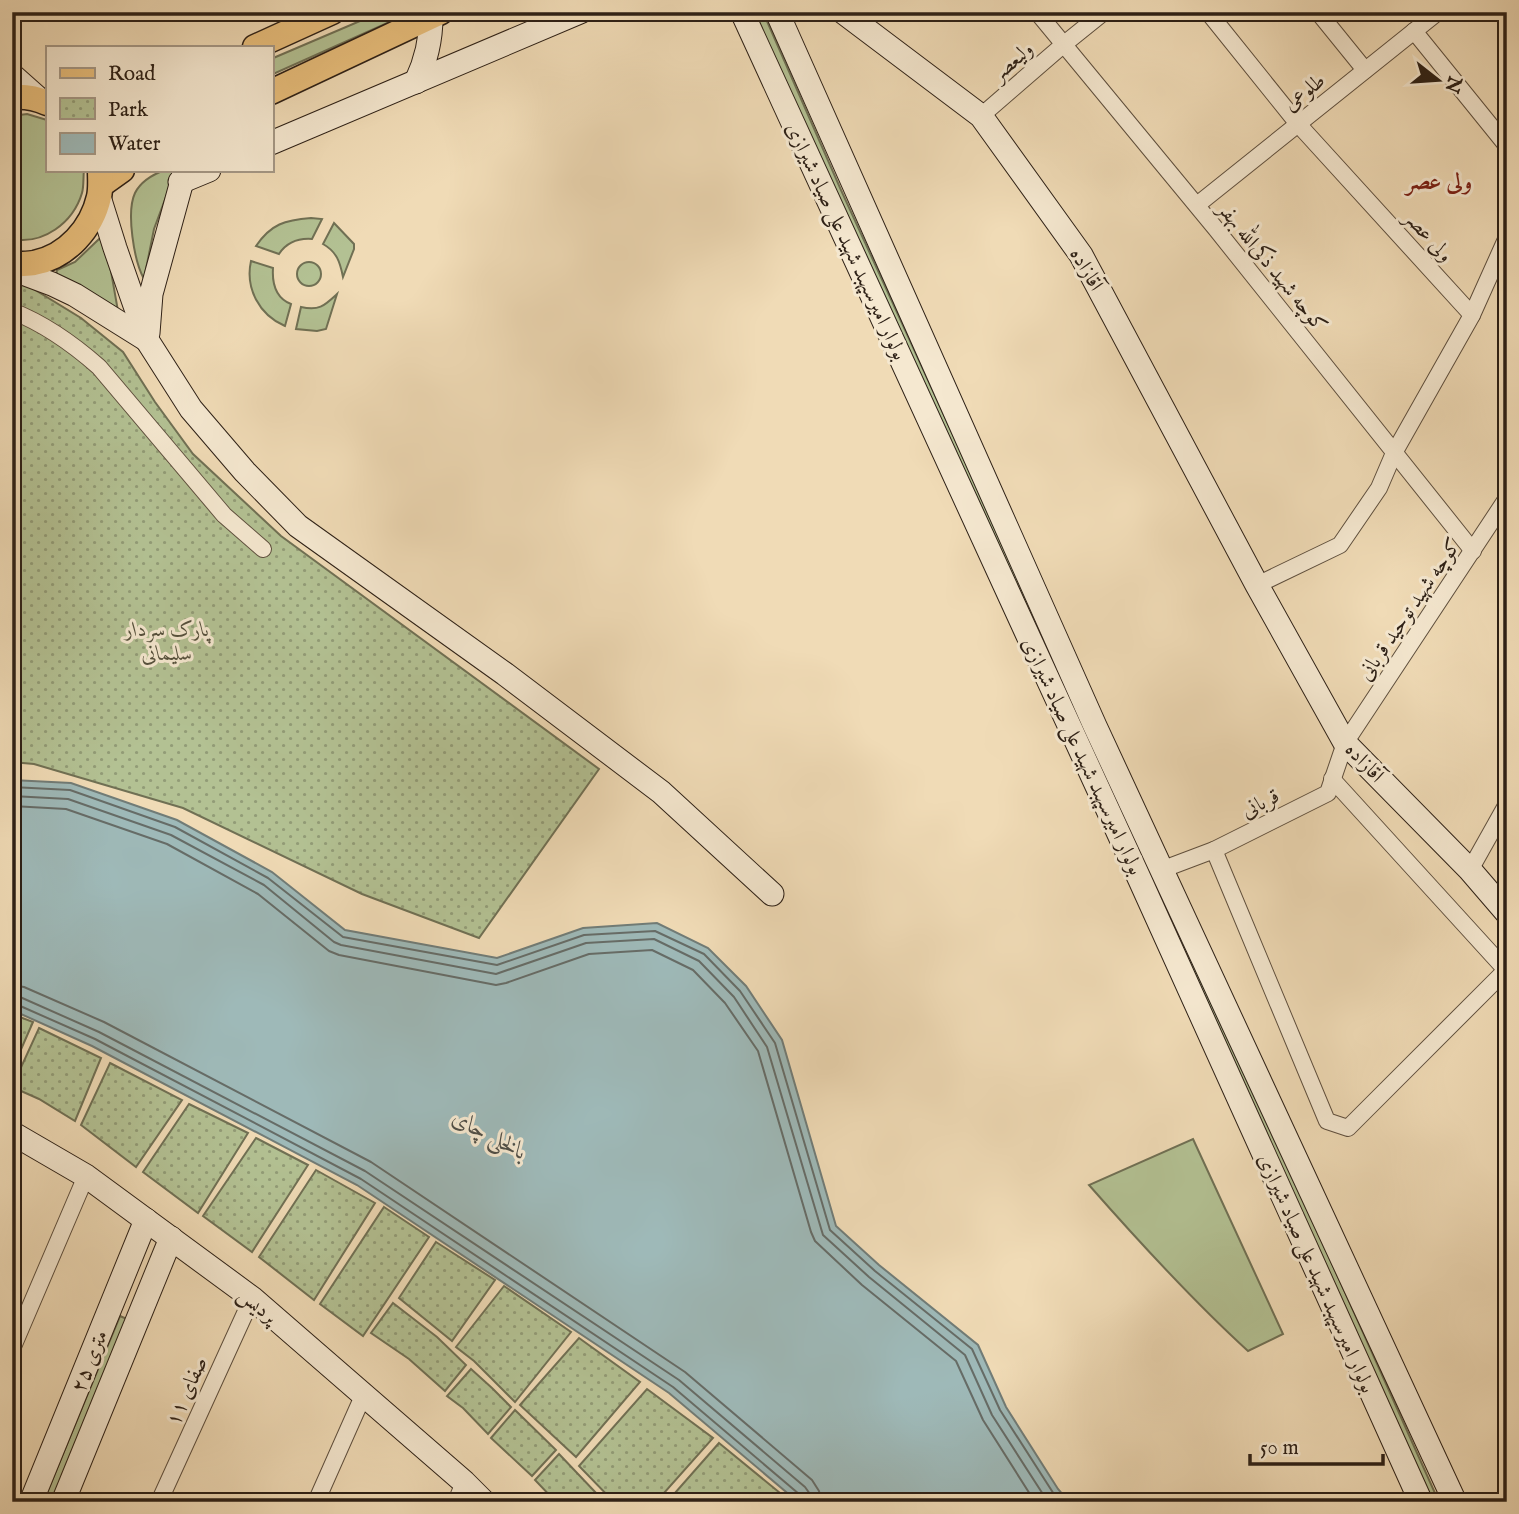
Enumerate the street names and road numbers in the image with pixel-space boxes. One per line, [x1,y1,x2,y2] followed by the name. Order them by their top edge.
[985,36,1040,89] street label: ولیعصر
[1278,68,1331,118] street label: طلوعی
[778,118,913,365] street label: بولوار امیرسپهبد شهید علی صیاد شیرازی
[1210,193,1336,338] street label: کوچه شهید ذکی‌الله بهفر
[1396,204,1458,268] street label: ولی عصر
[1063,243,1111,298] street label: آقازاده
[1352,533,1468,687] street label: کوچه شهید توحید قربانی
[1014,633,1149,880] street label: بولوار امیرسپهبد شهید علی صیاد شیرازی
[1338,736,1392,791] street label: آقازاده
[1237,783,1284,825] street label: قربانی
[1250,1150,1381,1398] street label: بولوار امیرسپهبد شهید علی صیاد شیرازی
[231,1282,284,1332] street label: پردیس
[66,1326,115,1397] street label: ۲۵ متری
[160,1353,214,1430] street label: صفای ۱۱

